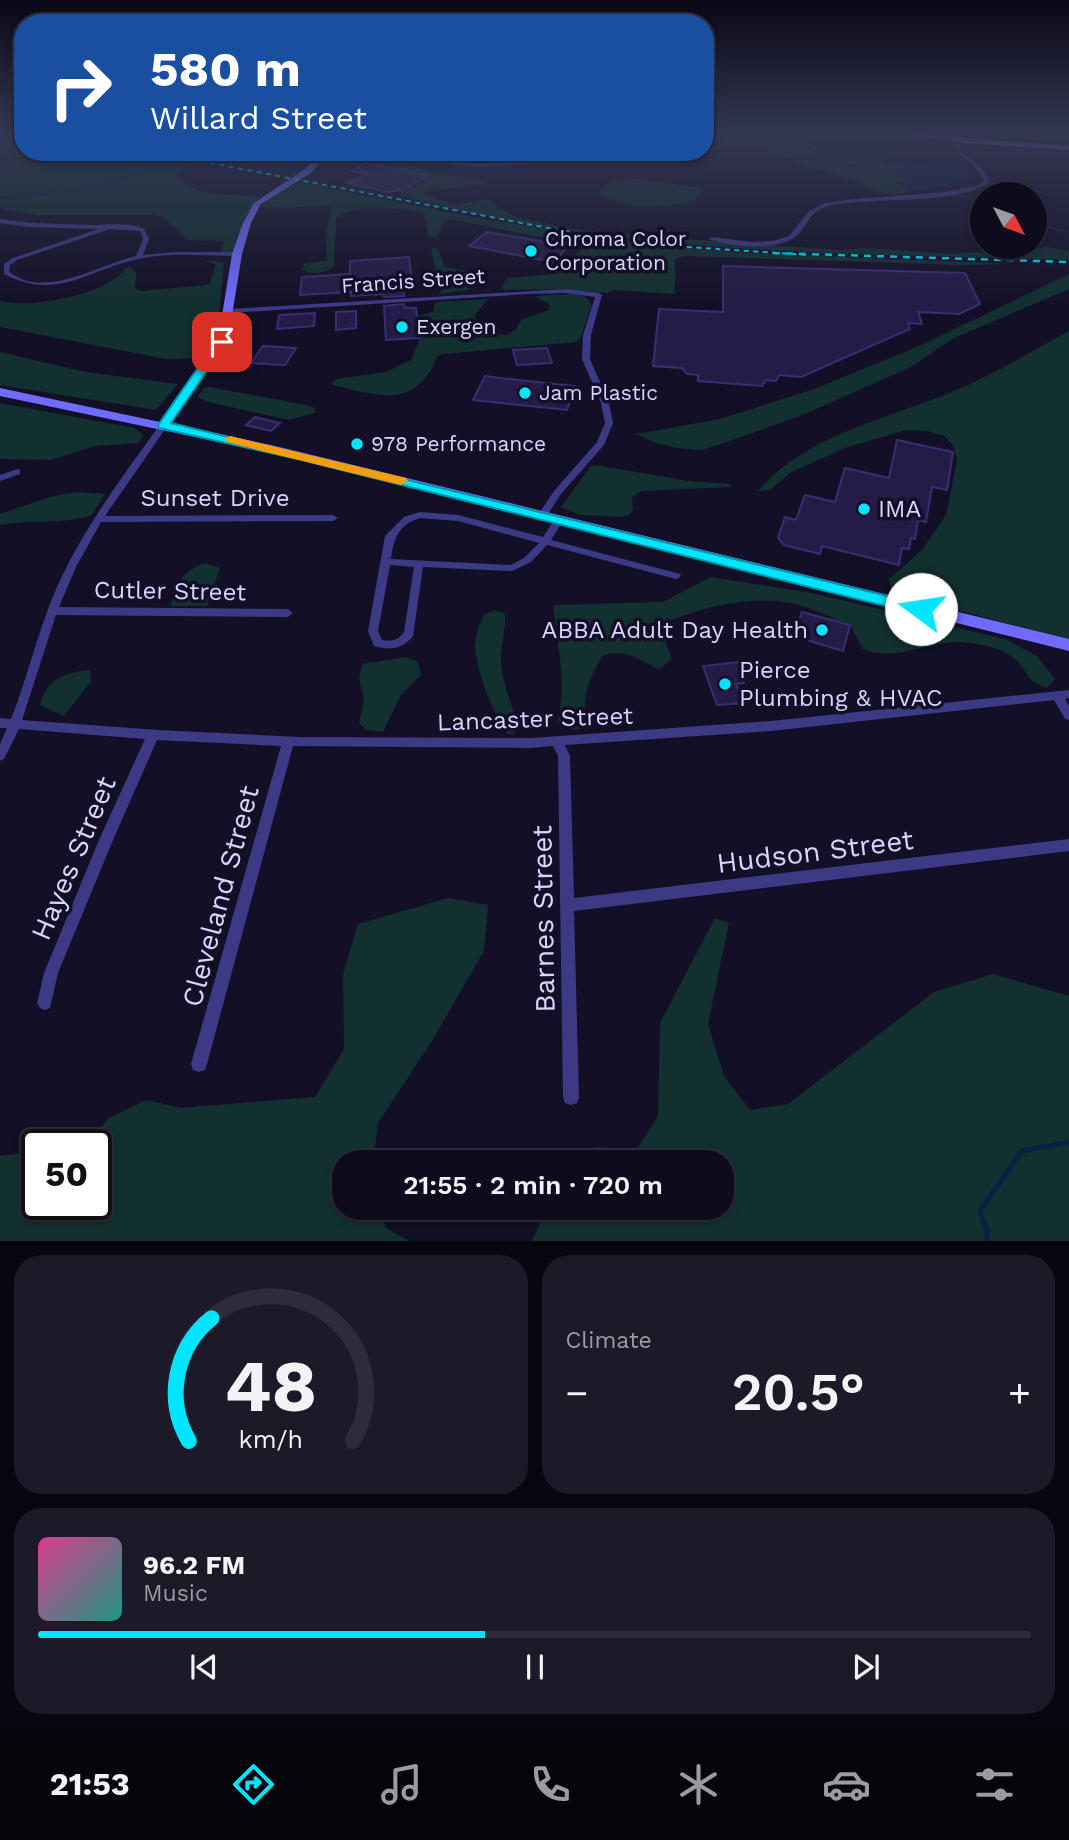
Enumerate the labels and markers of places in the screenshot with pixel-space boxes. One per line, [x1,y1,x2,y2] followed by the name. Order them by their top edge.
[545,226,687,275] place label: Chroma Color Corporation
[523,243,539,259] marker: Chroma Color Corporation
[192,312,252,372] pin
[416,314,497,339] place label: Exergen
[394,319,410,335] marker: Exergen
[539,380,658,405] place label: Jam Plastic
[517,385,533,401] marker: Jam Plastic
[371,431,546,456] place label: 978 Performance
[349,436,365,452] marker: 978 Performance
[878,495,922,523] place label: IMA
[856,501,872,517] marker: IMA
[542,616,808,644] place label: ABBA Adult Day Health
[814,622,830,638] marker: ABBA Adult Day Health
[739,656,943,712] place label: Pierce Plumbing & HVAC
[717,676,733,692] marker: Pierce Plumbing & HVAC

